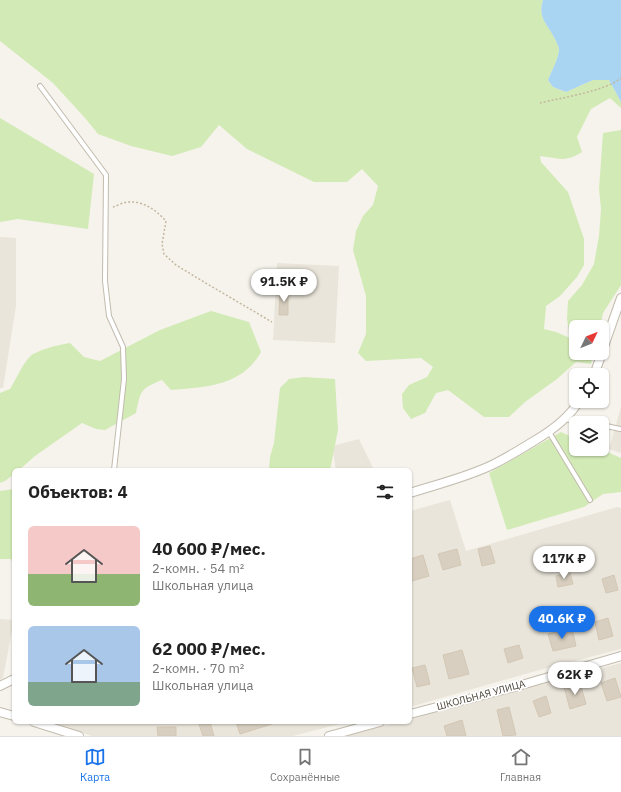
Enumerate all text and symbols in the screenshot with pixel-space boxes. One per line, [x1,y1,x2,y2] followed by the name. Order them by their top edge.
[247,269,321,303] pin: 91.5K ₽
[260,273,308,290] text: 91.5K ₽
[569,320,609,360] north arrow
[569,320,609,456] map controls
[569,368,609,408] button: locate
[569,416,609,456] button: layers
[28,481,128,503] text: Объектов: 4
[374,481,396,503] icon: filters
[152,538,266,560] text: 40 600 ₽/мес.
[60,542,108,590] icon: home
[531,546,597,580] pin: 117K ₽
[542,550,586,567] text: 117K ₽
[152,560,244,577] text: 2-комн. · 54 m²
[152,577,253,594] text: Школьная улица
[525,606,599,640] pin: 40.6K ₽
[538,610,586,627] text: 40.6K ₽
[152,638,266,660] text: 62 000 ₽/мес.
[60,642,108,690] icon: home
[152,660,244,677] text: 2-комн. · 70 m²
[547,662,603,696] pin: 62K ₽
[557,666,593,683] text: 62K ₽
[152,677,253,694] text: Школьная улица
[435,677,527,713] street label: ШКОЛЬНАЯ УЛИЦА
[80,746,110,784] tab: Карта
[270,746,340,784] tab: Сохранённые
[500,746,541,784] tab: Главная

